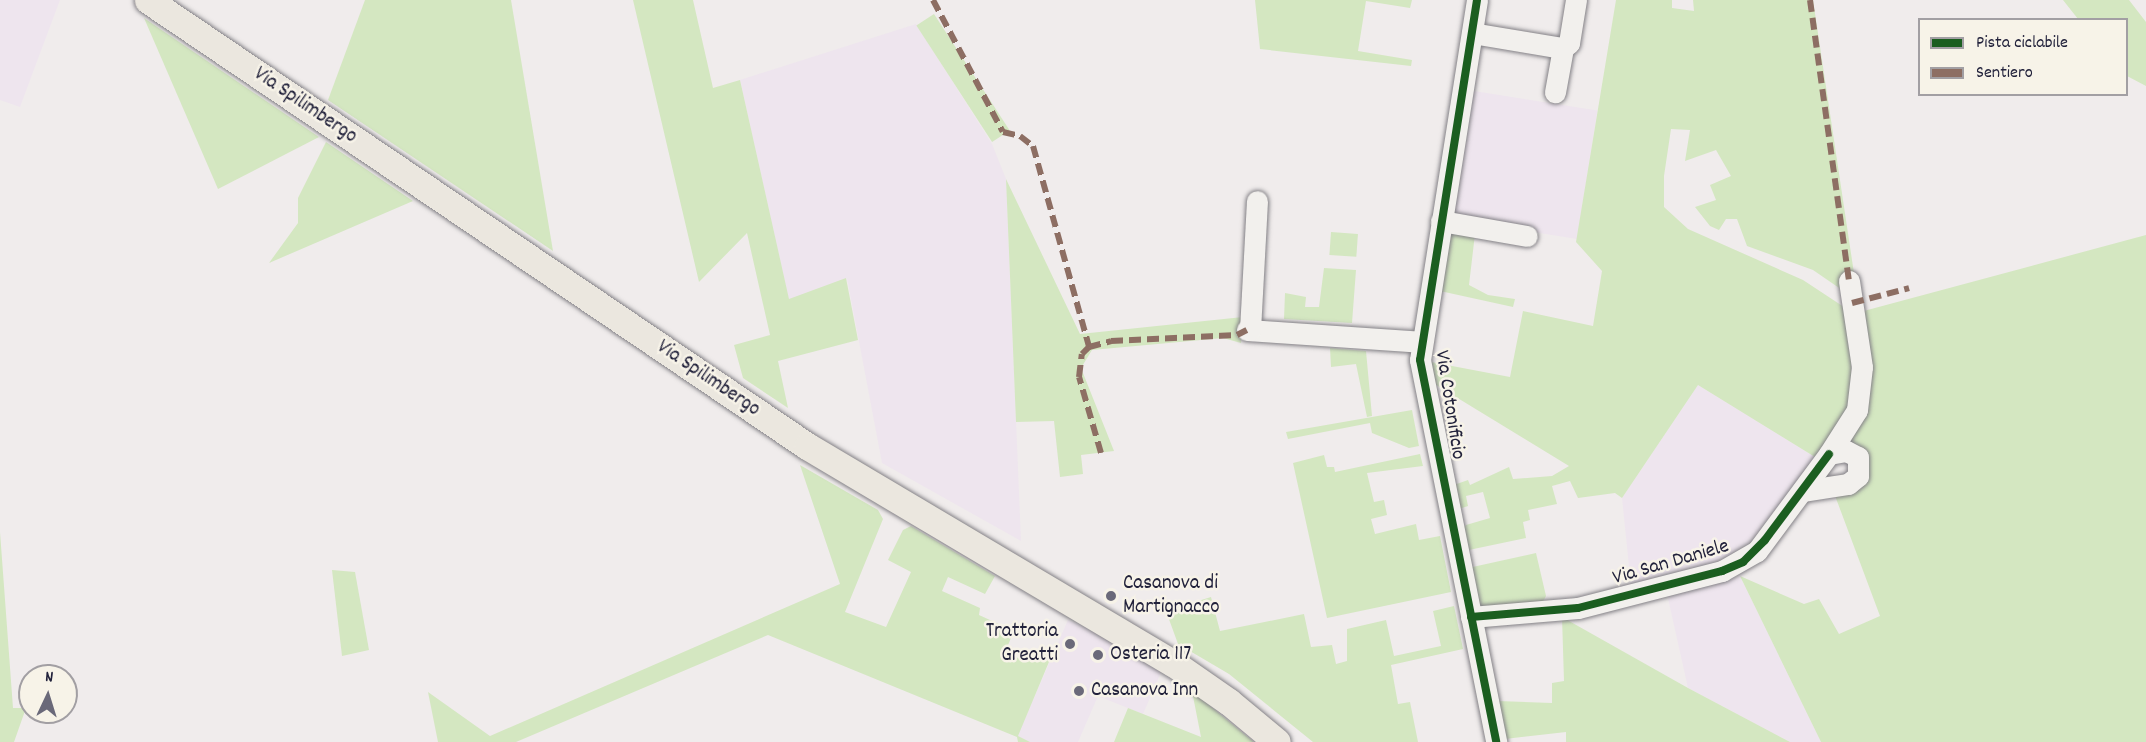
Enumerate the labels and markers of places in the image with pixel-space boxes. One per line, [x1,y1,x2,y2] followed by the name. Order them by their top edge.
[1123,571,1220,621] place label: Casanova di Martignacco
[1104,589,1118,603] marker: Casanova di Martignacco
[986,619,1058,669] place label: Trattoria Greatti
[1063,637,1077,651] marker: Trattoria Greatti
[1110,642,1191,668] place label: Osteria 117
[1091,648,1105,662] marker: Osteria 117
[1091,678,1198,704] place label: Casanova Inn
[1072,684,1086,698] marker: Casanova Inn

